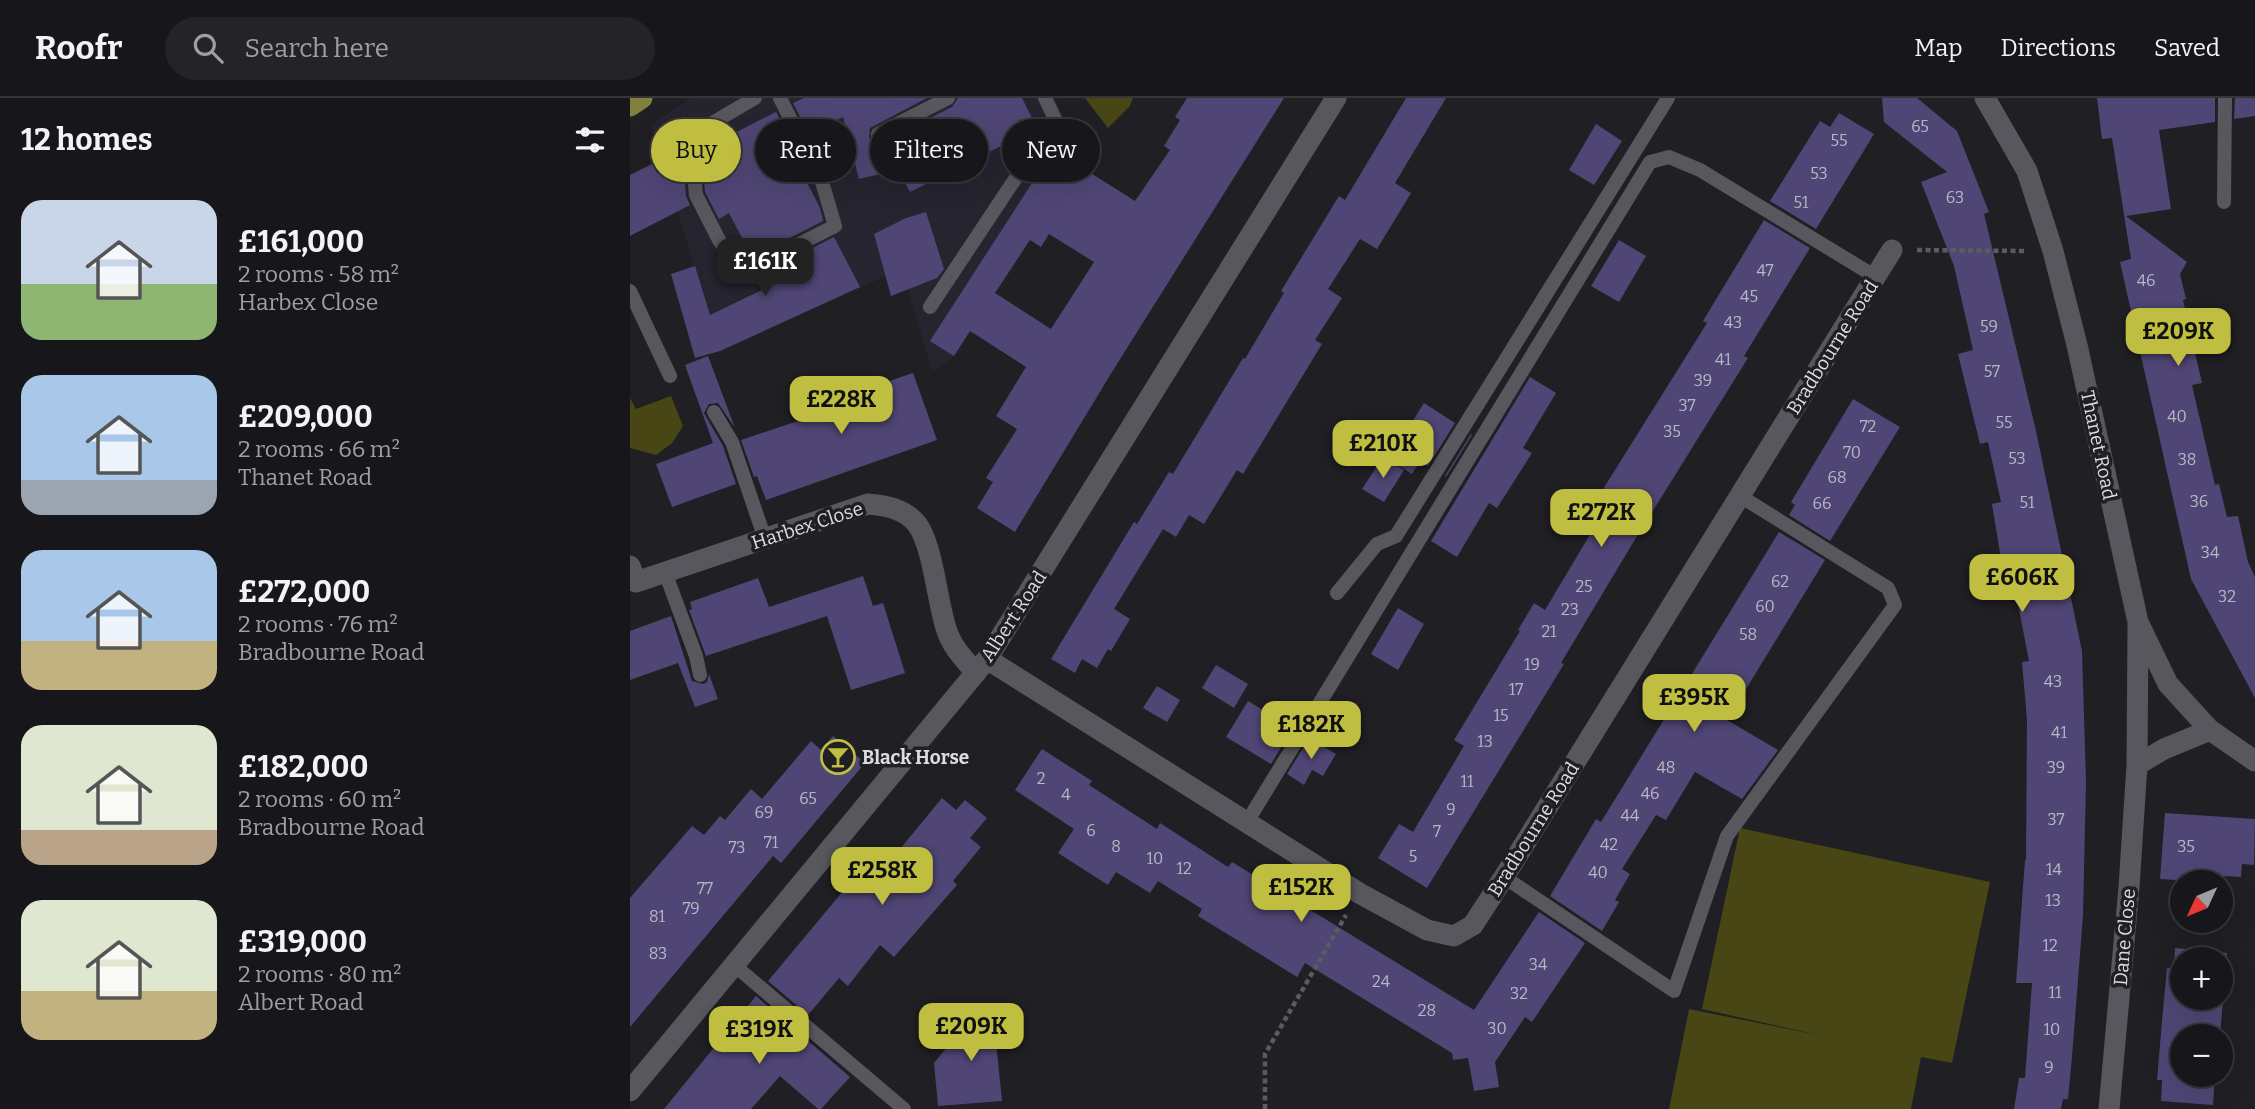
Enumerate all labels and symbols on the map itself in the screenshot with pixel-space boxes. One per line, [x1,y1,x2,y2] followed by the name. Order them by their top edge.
[1911,117,1929,136] house number: 65
[1830,131,1848,150] house number: 55
[1810,164,1828,183] house number: 53
[1946,188,1964,207] house number: 63
[1794,193,1809,212] house number: 51
[716,238,814,298] pin: £161K
[1756,261,1774,280] house number: 47
[2137,271,2155,290] house number: 46
[1782,276,1883,419] street label: Bradbourne Road
[1740,287,1758,306] house number: 45
[2129,308,2227,368] pin: £209K
[1724,313,1742,332] house number: 43
[1980,317,1998,336] house number: 59
[1715,350,1731,369] house number: 41
[1984,362,2000,381] house number: 57
[1694,371,1712,390] house number: 39
[792,376,890,436] pin: £228K
[2076,388,2121,502] street label: Thanet Road
[1678,396,1696,415] house number: 37
[2167,407,2187,426] house number: 40
[1995,413,2013,432] house number: 55
[1860,417,1876,436] house number: 72
[1334,420,1432,480] pin: £210K
[1663,422,1681,441] house number: 35
[1843,443,1861,462] house number: 70
[2008,449,2026,468] house number: 53
[2178,450,2196,469] house number: 38
[1827,468,1847,487] house number: 68
[1552,490,1650,549] pin: £272K
[2190,492,2208,511] house number: 36
[2020,493,2035,512] house number: 51
[1813,494,1831,513] house number: 66
[748,497,866,554] street label: Harbex Close
[2201,543,2220,562] house number: 34
[1973,554,2071,614] pin: £606K
[975,566,1051,666] street label: Albert Road
[1771,572,1789,591] house number: 62
[1575,577,1593,596] house number: 25
[2218,587,2236,606] house number: 32
[1755,597,1775,616] house number: 60
[1561,600,1579,619] house number: 23
[1541,622,1557,641] house number: 21
[1739,625,1757,644] house number: 58
[1524,655,1540,674] house number: 19
[2044,672,2062,691] house number: 43
[1645,674,1743,734] pin: £395K
[1509,680,1523,699] house number: 17
[1262,702,1360,761] pin: £182K
[1493,706,1509,725] house number: 15
[2051,723,2067,742] house number: 41
[1477,732,1493,751] house number: 13
[819,738,857,776] bar icon: Black Horse
[862,746,969,769] place label: Black Horse
[1483,758,1584,901] street label: Bradbourne Road
[1657,758,1675,777] house number: 48
[2047,758,2065,777] house number: 39
[1037,769,1045,788] house number: 2
[1461,772,1474,791] house number: 11
[1641,784,1659,803] house number: 46
[1061,785,1071,804] house number: 4
[799,789,817,808] house number: 65
[1446,800,1456,819] house number: 9
[755,803,773,822] house number: 69
[1621,806,1640,825] house number: 44
[2047,810,2065,829] house number: 37
[1086,821,1096,840] house number: 6
[1433,822,1441,841] house number: 7
[764,833,779,852] house number: 71
[1600,835,1618,854] house number: 42
[1111,837,1121,856] house number: 8
[2177,837,2195,856] house number: 35
[729,838,745,857] house number: 73
[1409,847,1417,866] house number: 5
[833,848,931,907] pin: £258K
[1147,849,1163,868] house number: 10
[1176,859,1192,878] house number: 12
[2046,860,2063,879] house number: 14
[1588,863,1608,882] house number: 40
[1252,864,1350,924] pin: £152K
[2170,870,2233,933] north arrow
[697,879,713,898] house number: 77
[2109,888,2140,987] street label: Dane Close
[2045,891,2061,910] house number: 13
[682,899,700,918] house number: 79
[649,907,666,926] house number: 81
[2042,936,2058,955] house number: 12
[649,944,667,963] house number: 83
[1529,955,1548,974] house number: 34
[1372,972,1391,991] house number: 24
[2049,983,2062,1002] house number: 11
[1510,984,1528,1003] house number: 32
[1418,1001,1436,1020] house number: 28
[922,1004,1020,1063] pin: £209K
[710,1006,808,1066] pin: £319K
[1487,1019,1507,1038] house number: 30
[2044,1020,2060,1039] house number: 10
[2044,1058,2054,1077] house number: 9

